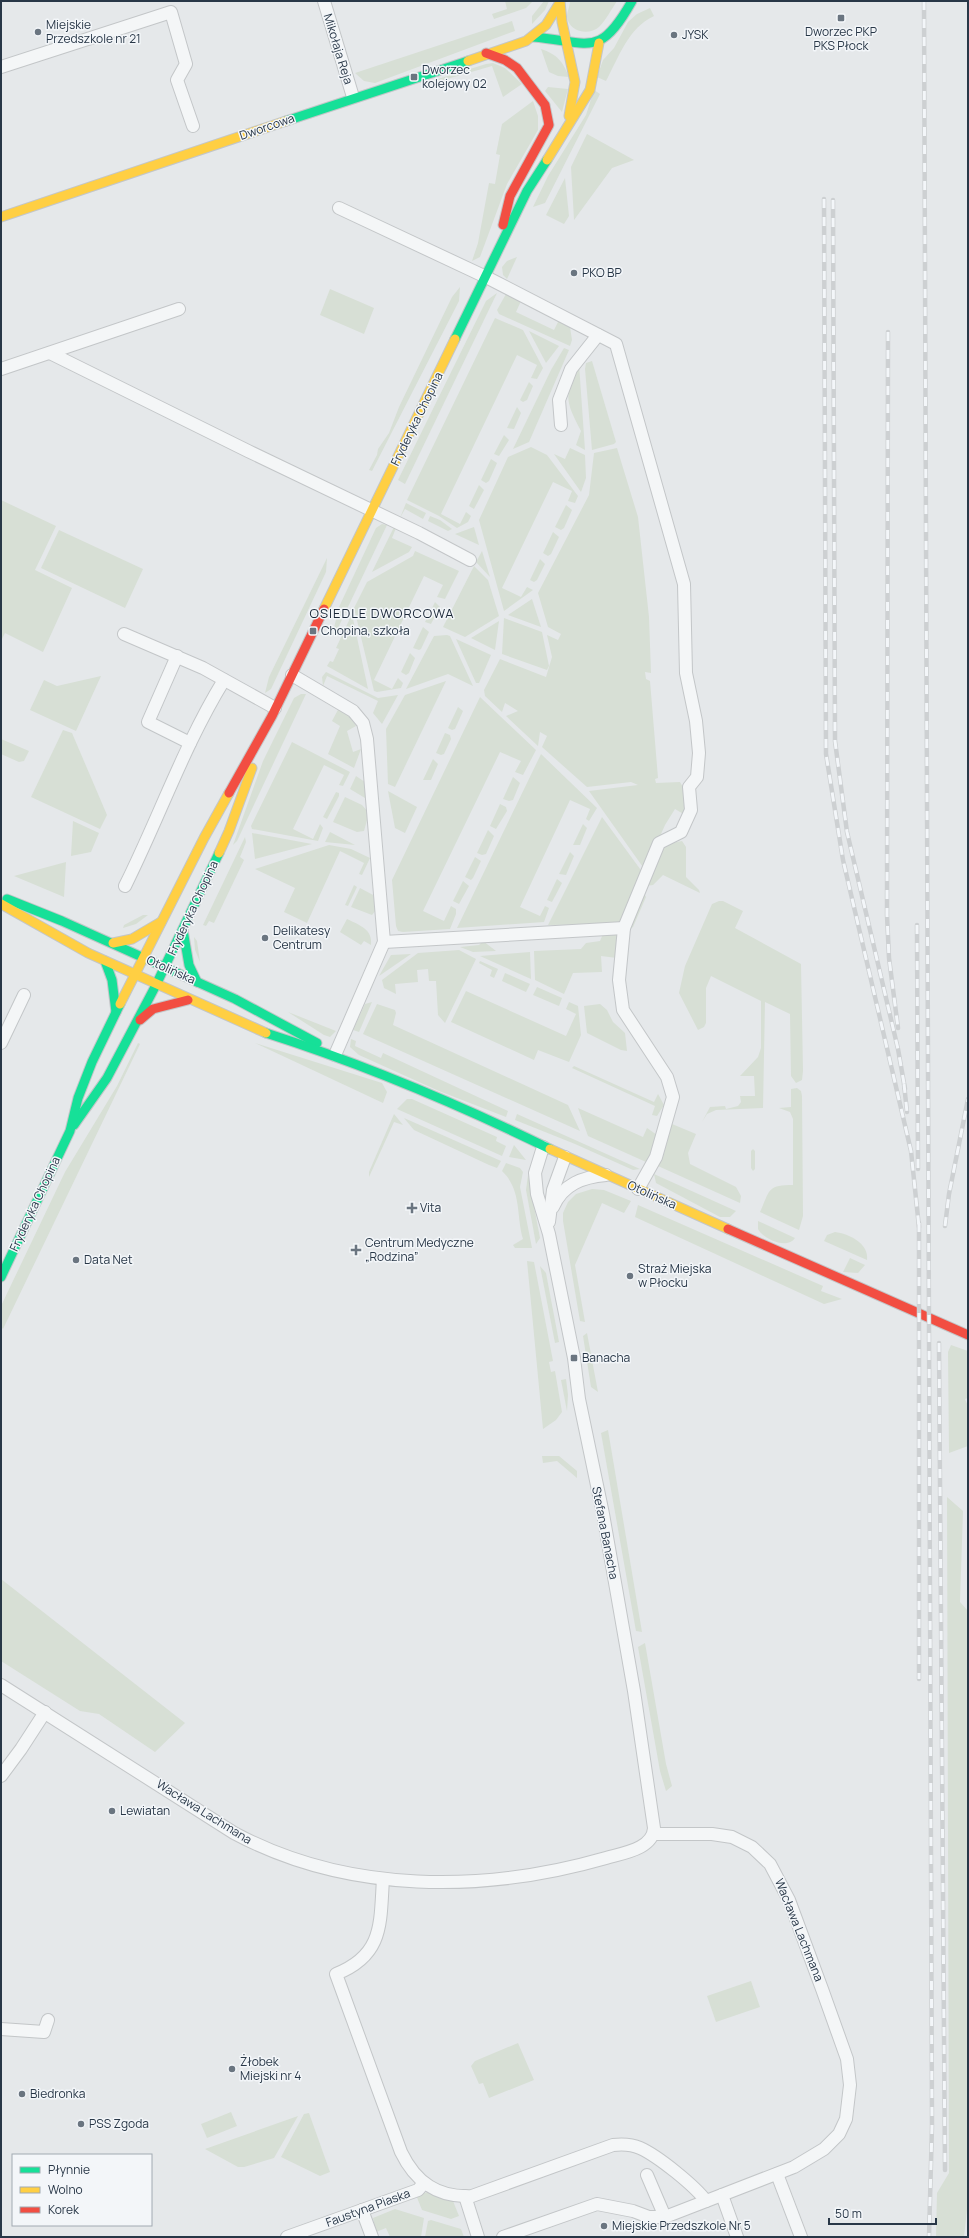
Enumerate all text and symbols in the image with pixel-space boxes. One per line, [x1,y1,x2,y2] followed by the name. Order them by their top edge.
[320,11,357,86] street label: Mikołaja Reja
[836,13,846,23] marker: Dworzec PKP PKS Płock
[46,16,141,47] place label: Miejskie Przedszkole nr 21
[805,23,877,54] place label: Dworzec PKP PKS Płock
[682,26,709,43] place label: JYSK
[33,27,43,37] marker: Miejskie Przedszkole nr 21
[669,30,679,40] marker: JYSK
[422,61,487,92] place label: Dworzec kolejowy 02
[409,72,419,82] marker: Dworzec kolejowy 02
[237,109,297,144] street label: Dworcowa
[582,264,622,281] place label: PKO BP
[569,268,579,278] marker: PKO BP
[386,369,447,469] street label: Fryderyka Chopina
[310,604,454,622] district label: OSIEDLE DWORCOWA
[321,622,410,639] place label: Chopina, szkoła
[308,626,318,636] marker: Chopina, szkoła
[163,858,222,958] street label: Fryderyka Chopina
[273,922,331,953] place label: Delikatesy Centrum
[260,933,270,943] marker: Delikatesy Centrum
[144,951,198,988] street label: Otolińska
[5,1154,64,1254] street label: Fryderyka Chopina
[625,1176,679,1213] street label: Otolińska
[420,1199,441,1216] place label: Vita
[407,1203,417,1213] marker: Vita
[365,1234,474,1265] place label: Centrum Medyczne „Rodzina”
[350,1244,362,1256] marker: Centrum Medyczne „Rodzina”
[84,1251,133,1268] place label: Data Net
[71,1255,81,1265] marker: Data Net
[638,1260,712,1291] place label: Straż Miejska w Płocku
[625,1271,635,1281] marker: Straż Miejska w Płocku
[582,1349,630,1366] place label: Banacha
[569,1353,579,1363] marker: Banacha
[588,1485,623,1581] street label: Stefana Banacha
[153,1775,255,1848] street label: Wacława Lachmana
[120,1802,170,1819] place label: Lewiatan
[107,1806,117,1816] marker: Lewiatan
[771,1876,828,1984] street label: Wacława Lachmana
[240,2053,301,2084] place label: Żłobek Miejski nr 4
[227,2064,237,2074] marker: Żłobek Miejski nr 4
[30,2085,85,2102] place label: Biedronka
[17,2089,27,2099] marker: Biedronka
[89,2115,149,2132] place label: PSS Zgoda
[76,2119,86,2129] marker: PSS Zgoda
[12,2154,152,2226] legend
[48,2161,90,2178] text: Płynnie
[48,2181,83,2198] text: Wolno
[323,2184,412,2231] street label: Faustyna Piaska
[829,2200,936,2226] scale bar
[48,2201,80,2218] text: Korek
[835,2205,862,2222] text: 50 m
[612,2217,751,2234] place label: Miejskie Przedszkole Nr 5
[599,2221,609,2231] marker: Miejskie Przedszkole Nr 5

